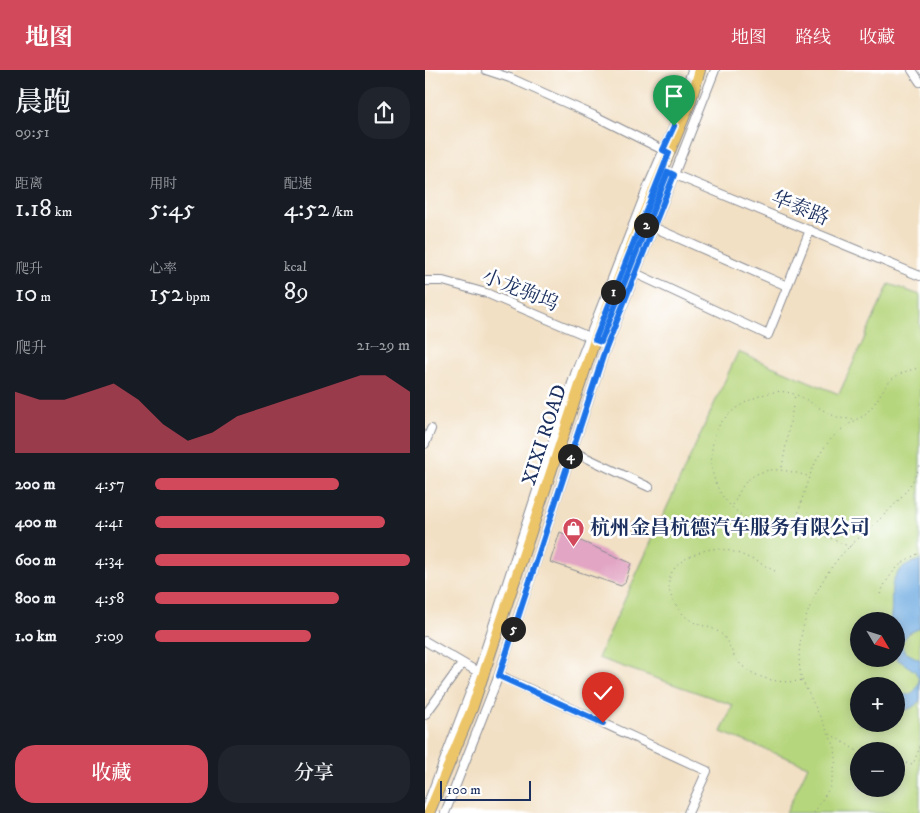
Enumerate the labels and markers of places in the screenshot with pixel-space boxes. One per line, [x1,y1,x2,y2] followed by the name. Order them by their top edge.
[653,75,695,126] pin
[633,212,659,238] pin: 2
[601,280,625,304] pin: 1
[557,444,583,468] pin: 4
[562,516,586,547] shop icon: 杭州金昌杭德汽车服务有限公司
[590,516,870,541] place label: 杭州金昌杭德汽车服务有限公司
[501,616,525,642] pin: 5
[582,672,624,723] pin

